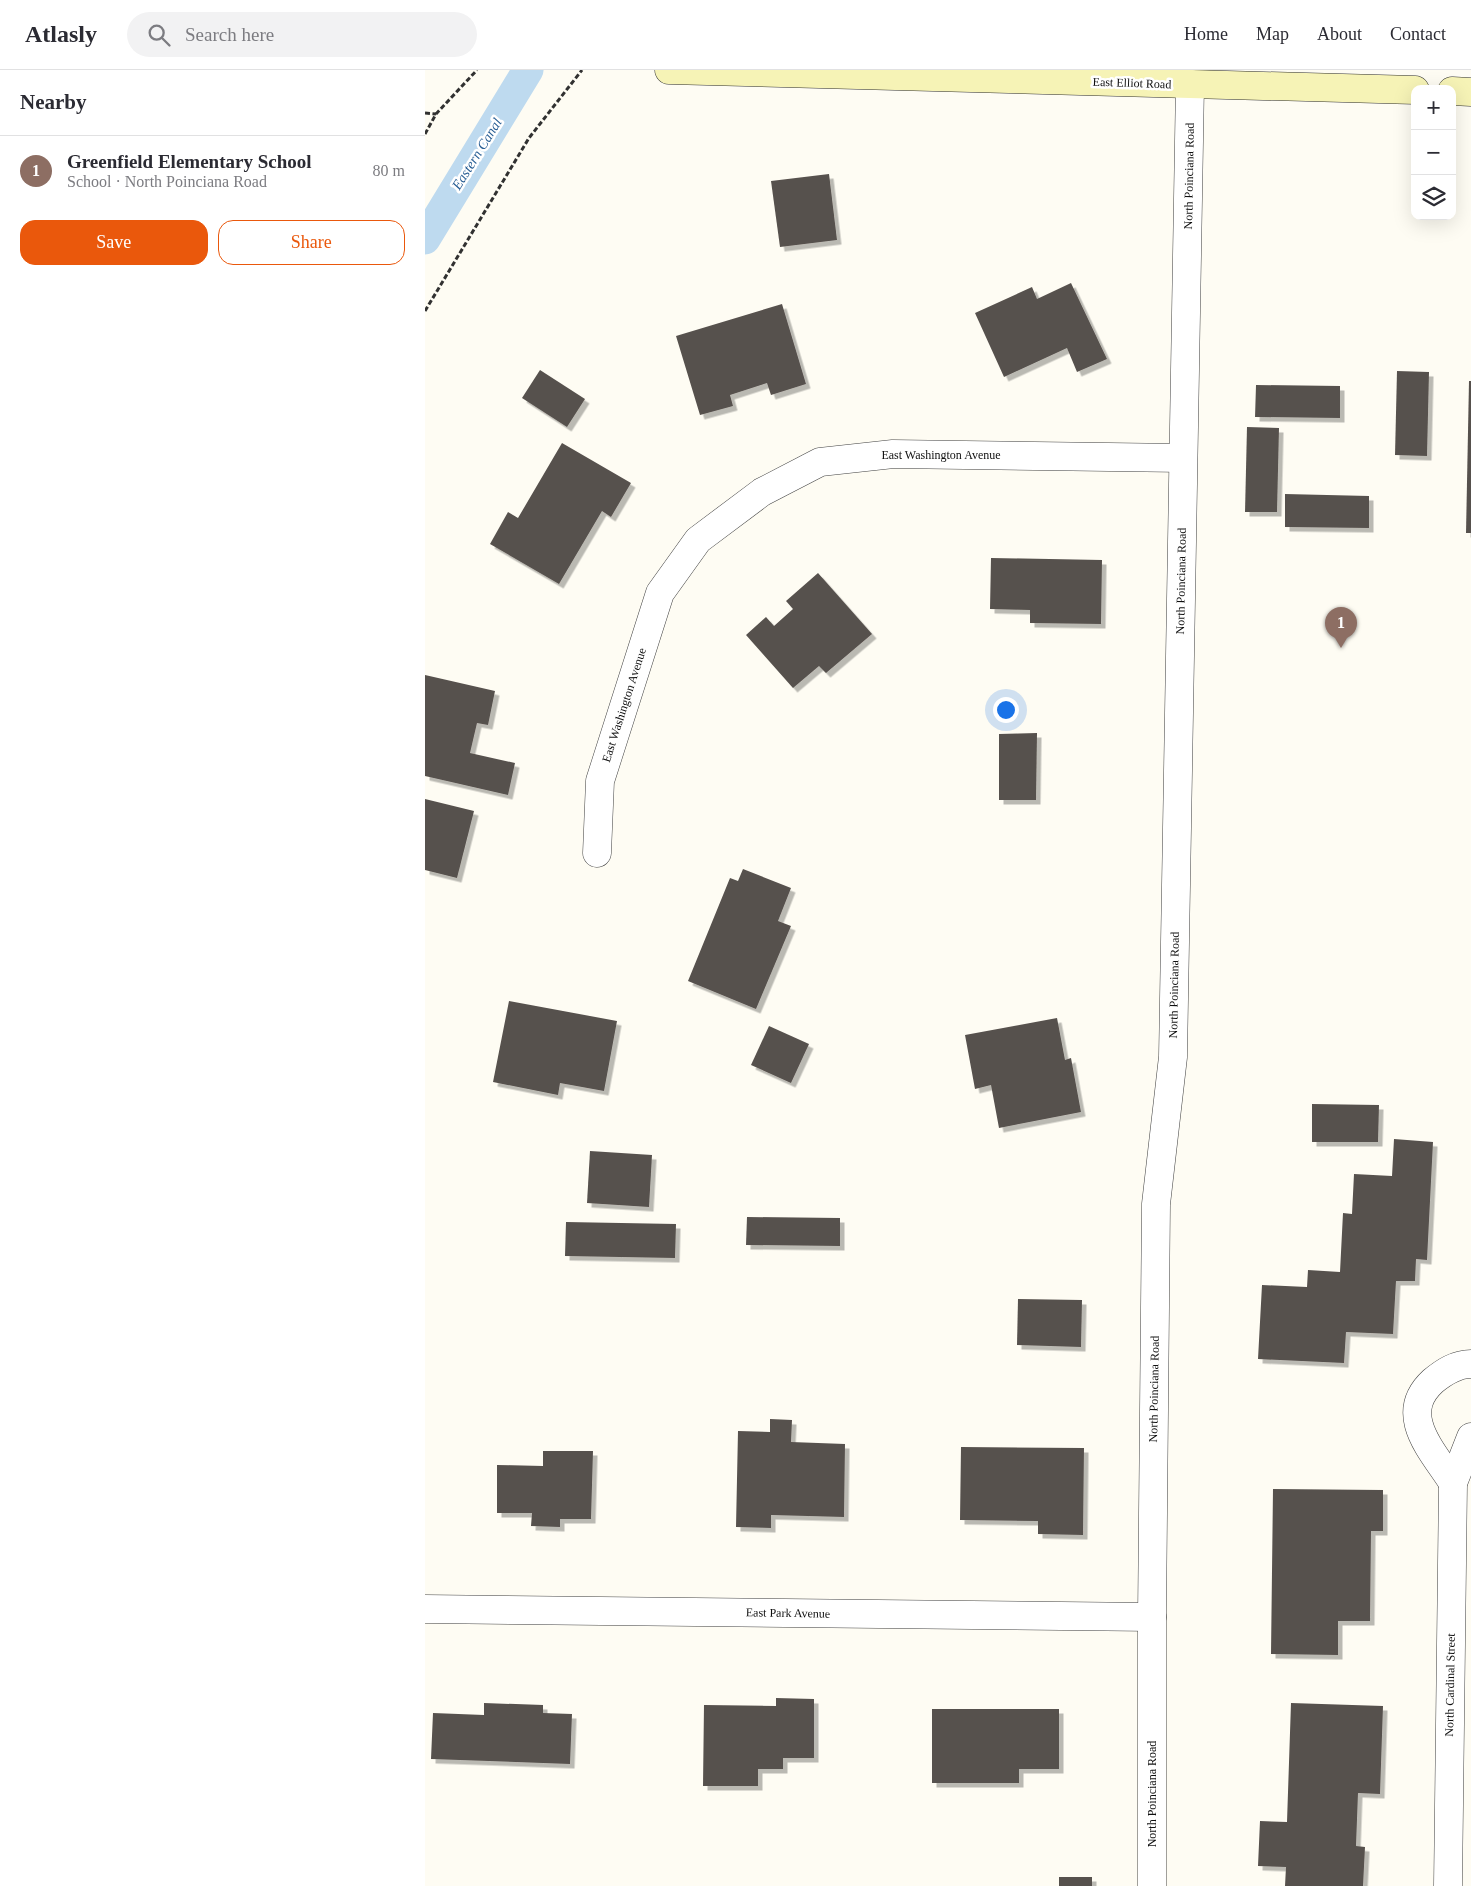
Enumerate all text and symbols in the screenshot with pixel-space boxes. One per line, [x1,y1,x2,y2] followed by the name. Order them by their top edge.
[127,12,477,57] search box
[25,21,97,47] text: Atlasly
[145,21,173,49] icon: search
[185,24,274,45] text: Search here
[1184,24,1228,44] text: Home
[1256,24,1289,44] text: Map
[1317,24,1362,44] text: About
[1390,24,1446,44] text: Contact
[1092,75,1172,91] street label: East Elliot Road
[1411,85,1456,220] map controls
[1411,85,1456,130] button: +
[20,90,87,114] text: Nearby
[449,115,505,193] water label: Eastern Canal
[1181,123,1197,229] street label: North Poinciana Road
[1411,130,1456,175] button: −
[67,151,312,172] text: Greenfield Elementary School
[32,162,40,179] text: 1
[373,162,405,179] text: 80 m
[67,173,267,190] text: School · North Poinciana Road
[1411,175,1456,220] button: layers
[20,220,208,265] button: Save
[218,220,405,265] button: Share
[881,448,1001,462] street label: East Washington Avenue
[1173,528,1189,634] street label: North Poinciana Road
[1325,607,1357,648] pin: 1
[599,646,649,764] street label: East Washington Avenue
[993,697,1019,723] your location
[1166,932,1182,1038] street label: North Poinciana Road
[1146,1336,1162,1442] street label: North Poinciana Road
[746,1605,830,1621] street label: East Park Avenue
[1442,1633,1458,1737] street label: North Cardinal Street
[1145,1741,1159,1847] street label: North Poinciana Road

